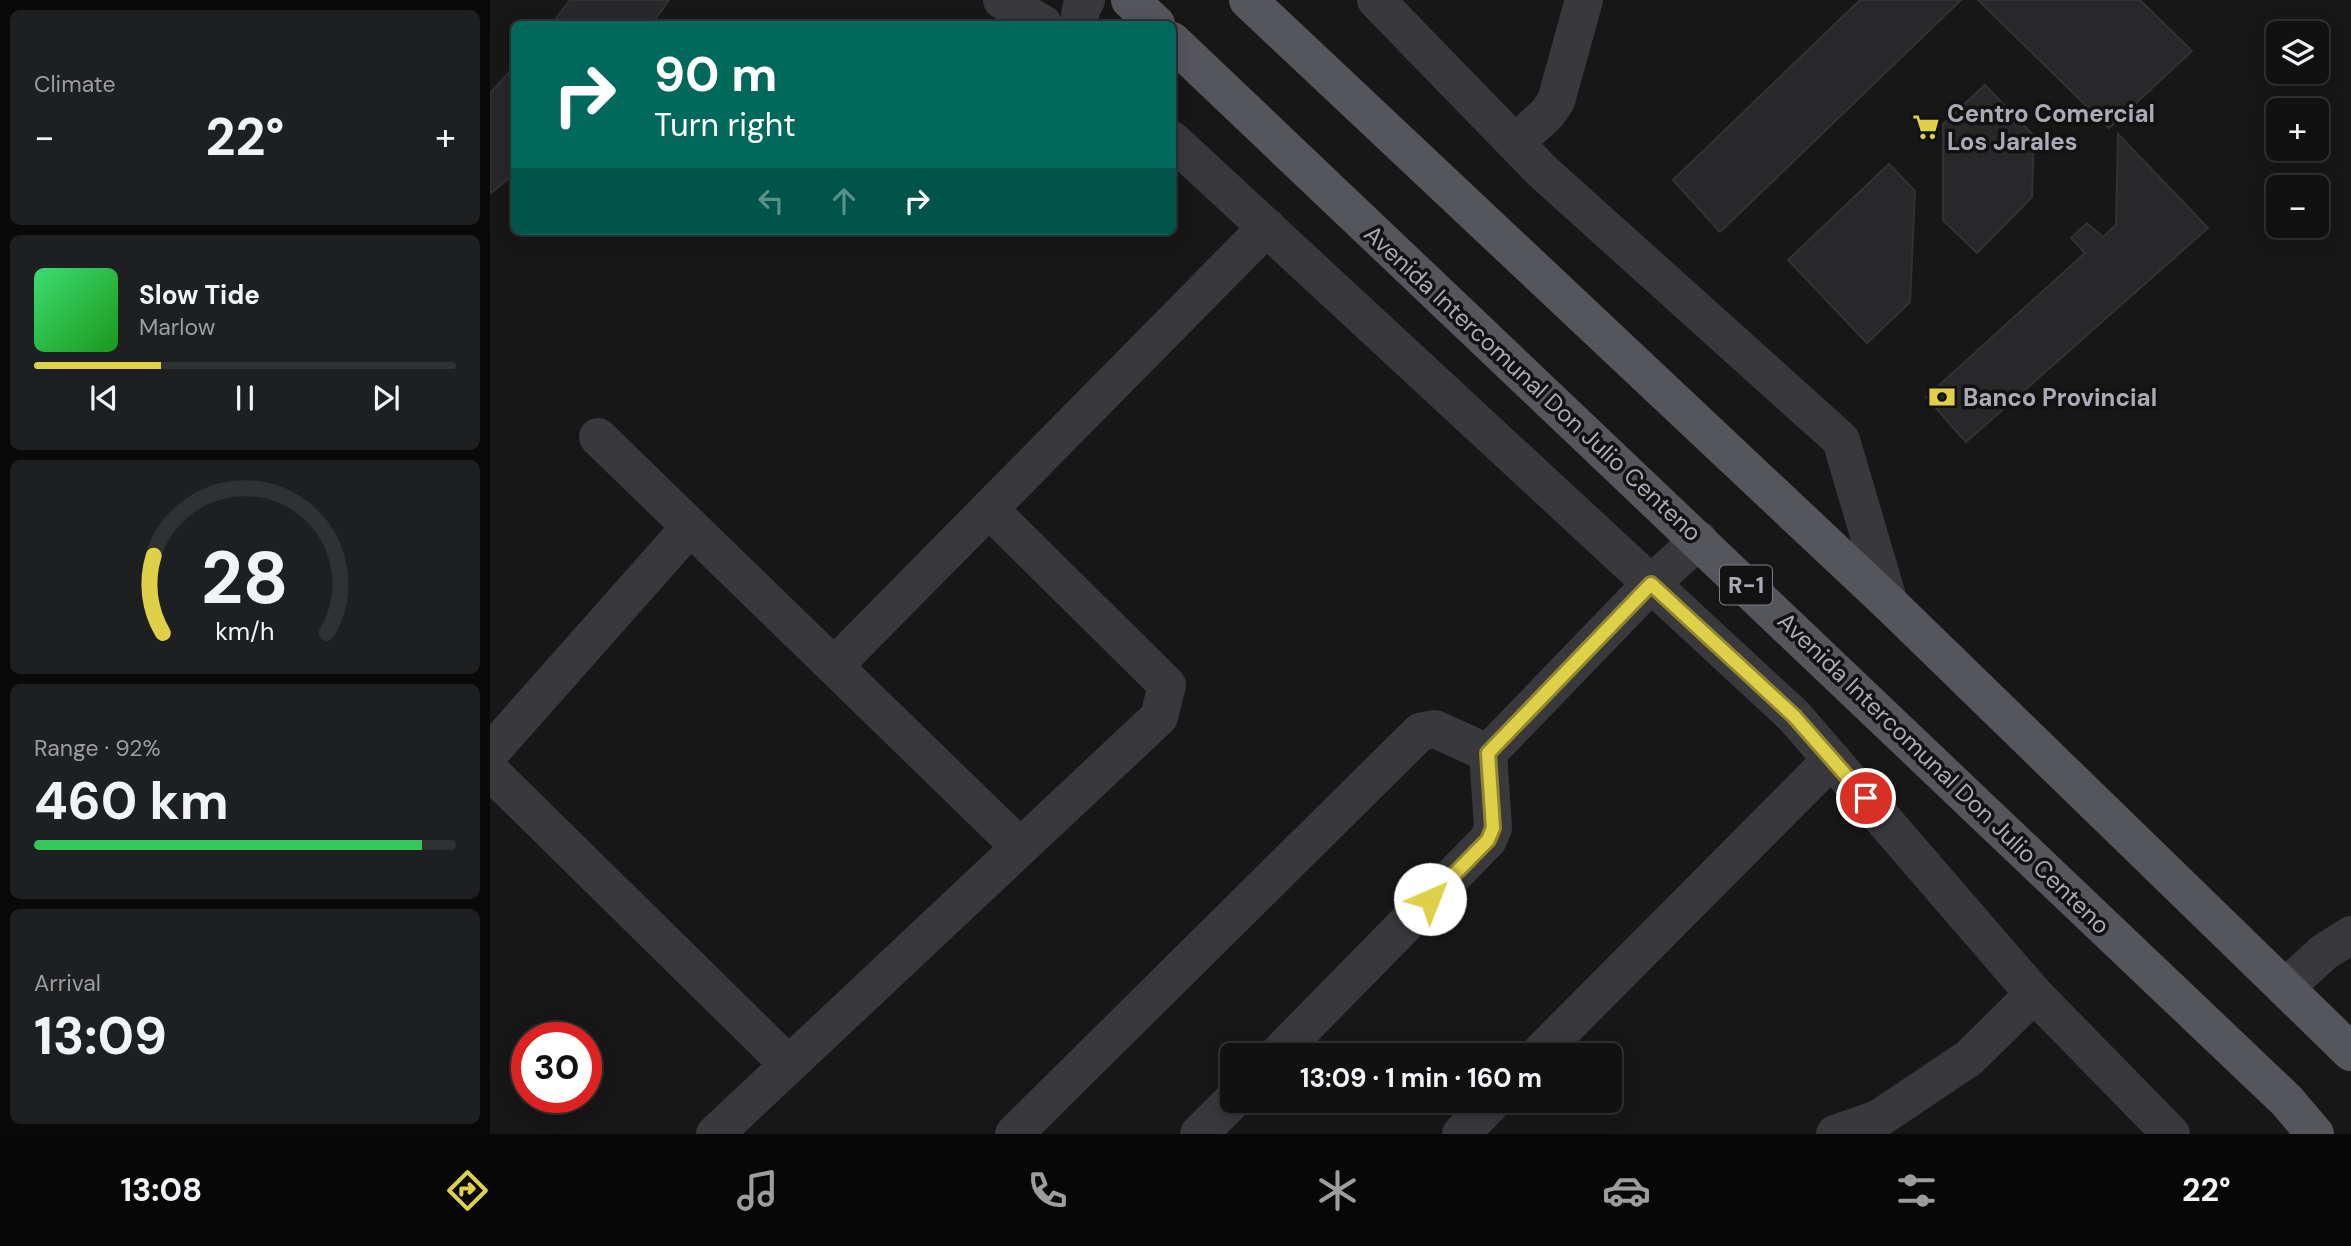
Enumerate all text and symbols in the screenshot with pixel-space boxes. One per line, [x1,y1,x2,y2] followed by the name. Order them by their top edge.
[2266,21,2329,238] map controls
[2266,21,2329,84] button: layers
[654,42,777,106] text: 90 m
[539,49,630,140] icon: right
[34,69,116,99] text: Climate
[1947,98,2155,157] place label: Centro Comercial Los Jarales
[2266,98,2329,161] button: +
[206,103,284,171] text: 22°
[654,104,796,146] text: Turn right
[34,112,55,162] text: −
[435,112,456,162] text: +
[1911,112,1941,142] supermarket icon: Centro Comercial Los Jarales
[2266,175,2329,238] button: −
[752,182,790,220] icon: left
[825,182,863,220] icon: ahead
[898,182,936,220] icon: right
[1358,218,1708,548] street label: Avenida Intercomunal Don Julio Centeno
[139,278,260,312] text: Slow Tide
[139,312,215,342] text: Marlow
[85,379,123,417] icon: previous
[226,379,264,417] icon: pause
[367,379,405,417] icon: next
[1927,382,1957,412] bank icon: Banco Provincial
[1963,382,2157,413] place label: Banco Provincial
[201,531,289,626] text: 28
[1720,566,1772,604] road number: R-1
[1771,605,2117,941] street label: Avenida Intercomunal Don Julio Centeno
[215,615,275,648] text: km/h
[34,733,161,763] text: Range · 92%
[34,767,229,835] text: 460 km
[1836,768,1896,828] pin
[1847,779,1885,817] icon: arrive
[1393,862,1467,936] position arrow
[34,968,101,998] text: Arrival
[34,1002,167,1070] text: 13:09
[511,1022,602,1113] speed limit sign: 30
[1300,1061,1542,1095] text: 13:09 · 1 min · 160 m
[443,1166,492,1215] icon: directions
[733,1166,782,1215] icon: music
[1023,1166,1072,1215] icon: phone
[1313,1166,1362,1215] icon: climate
[1602,1166,1651,1215] icon: car
[1892,1166,1941,1215] icon: filters
[120,1169,202,1211] text: 13:08
[2182,1169,2231,1211] text: 22°

